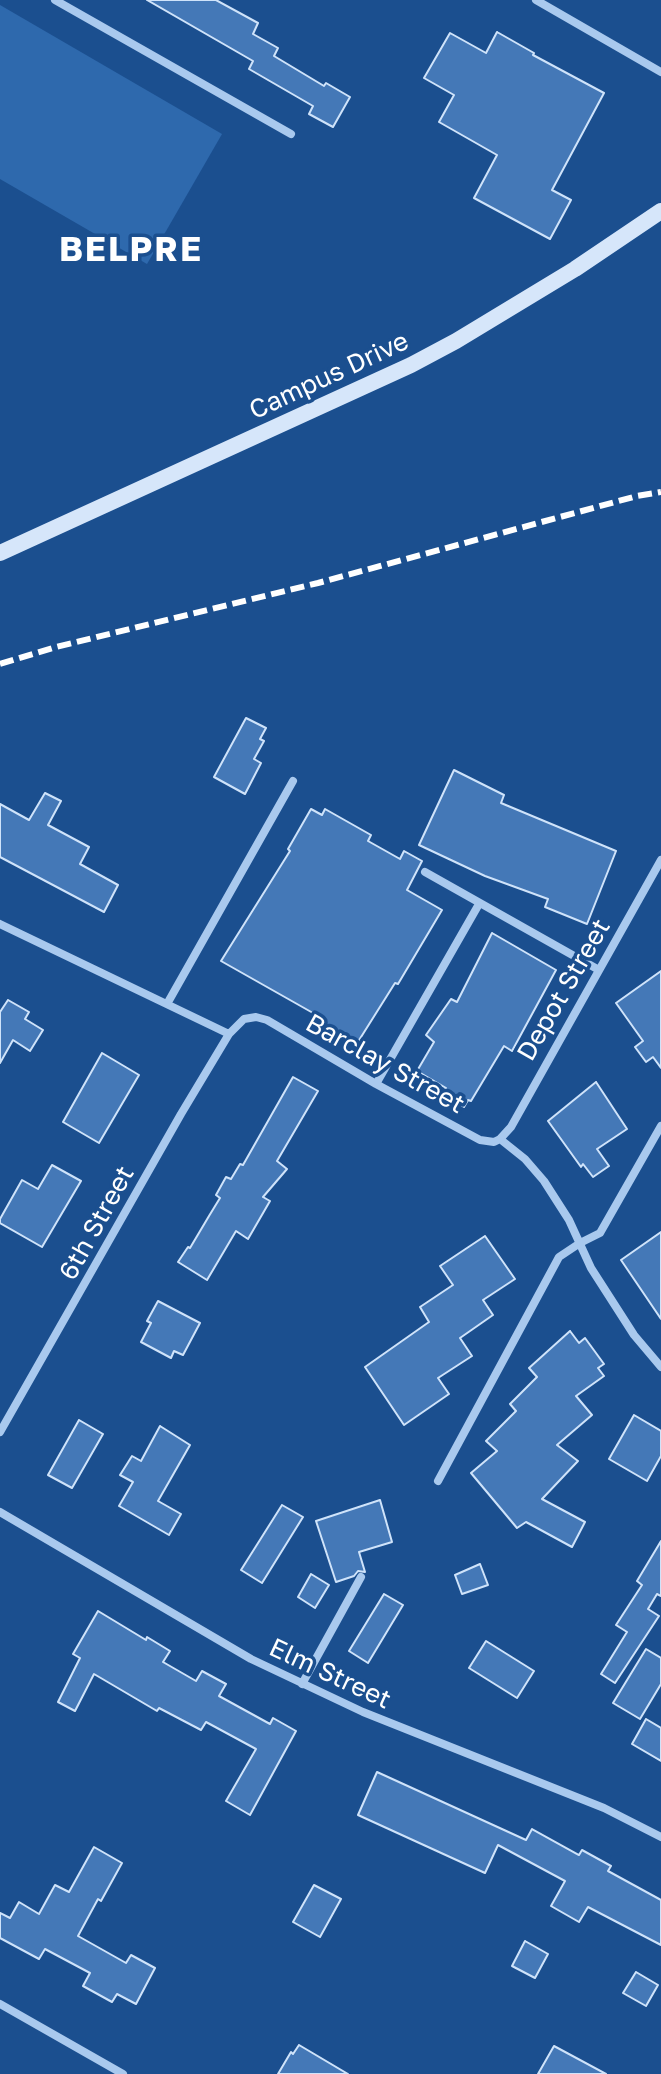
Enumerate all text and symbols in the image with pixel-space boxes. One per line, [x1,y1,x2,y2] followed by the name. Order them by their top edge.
[59,230,203,270] district label: BELPRE
[245,326,413,426] street label: Campus Drive
[511,913,617,1067] street label: Depot Street
[300,1008,470,1120] street label: Barclay Street
[53,1161,141,1285] street label: 6th Street
[264,1632,396,1716] street label: Elm Street

